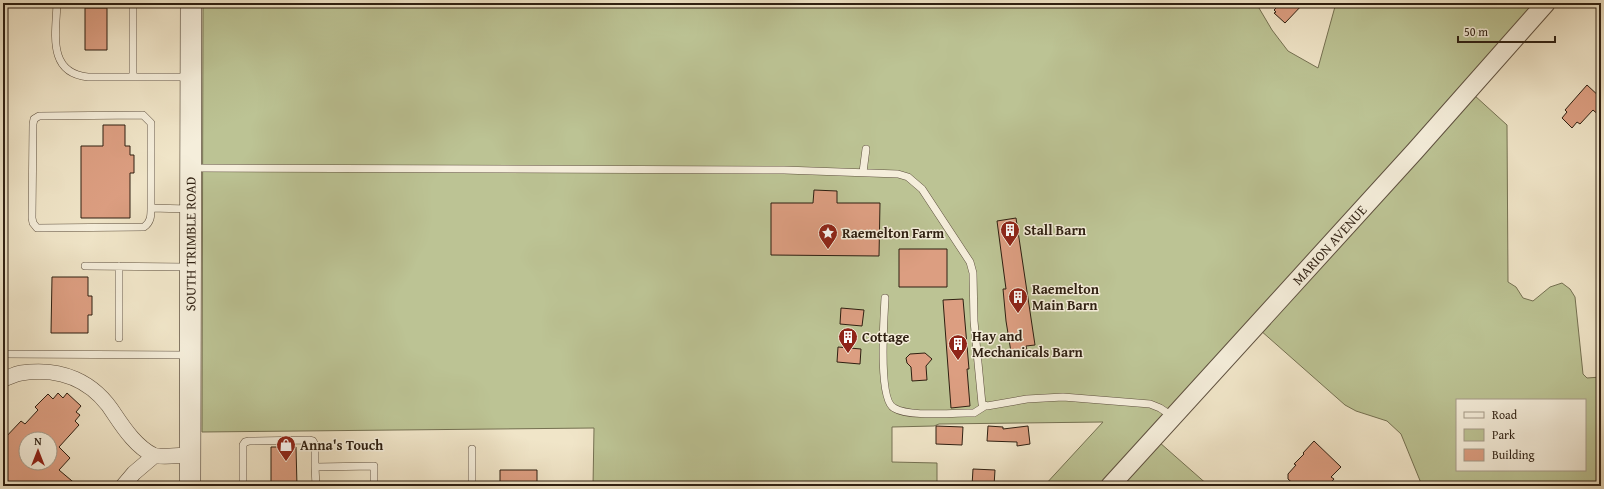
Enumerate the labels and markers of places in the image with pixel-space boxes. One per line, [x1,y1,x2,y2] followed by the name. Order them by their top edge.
[999,219,1021,247] building icon: Stall Barn
[1024,220,1087,240] place label: Stall Barn
[817,222,839,250] place icon: Raemelton Farm
[842,223,944,243] place label: Raemelton Farm
[1032,279,1100,315] place label: Raemelton Main Barn
[1007,286,1029,314] building icon: Raemelton Main Barn
[837,326,859,354] building icon: Cottage
[972,326,1084,362] place label: Hay and Mechanicals Barn
[862,327,910,347] place label: Cottage
[947,333,969,361] building icon: Hay and Mechanicals Barn
[275,434,297,462] shop icon: Anna's Touch
[300,435,384,455] place label: Anna's Touch

